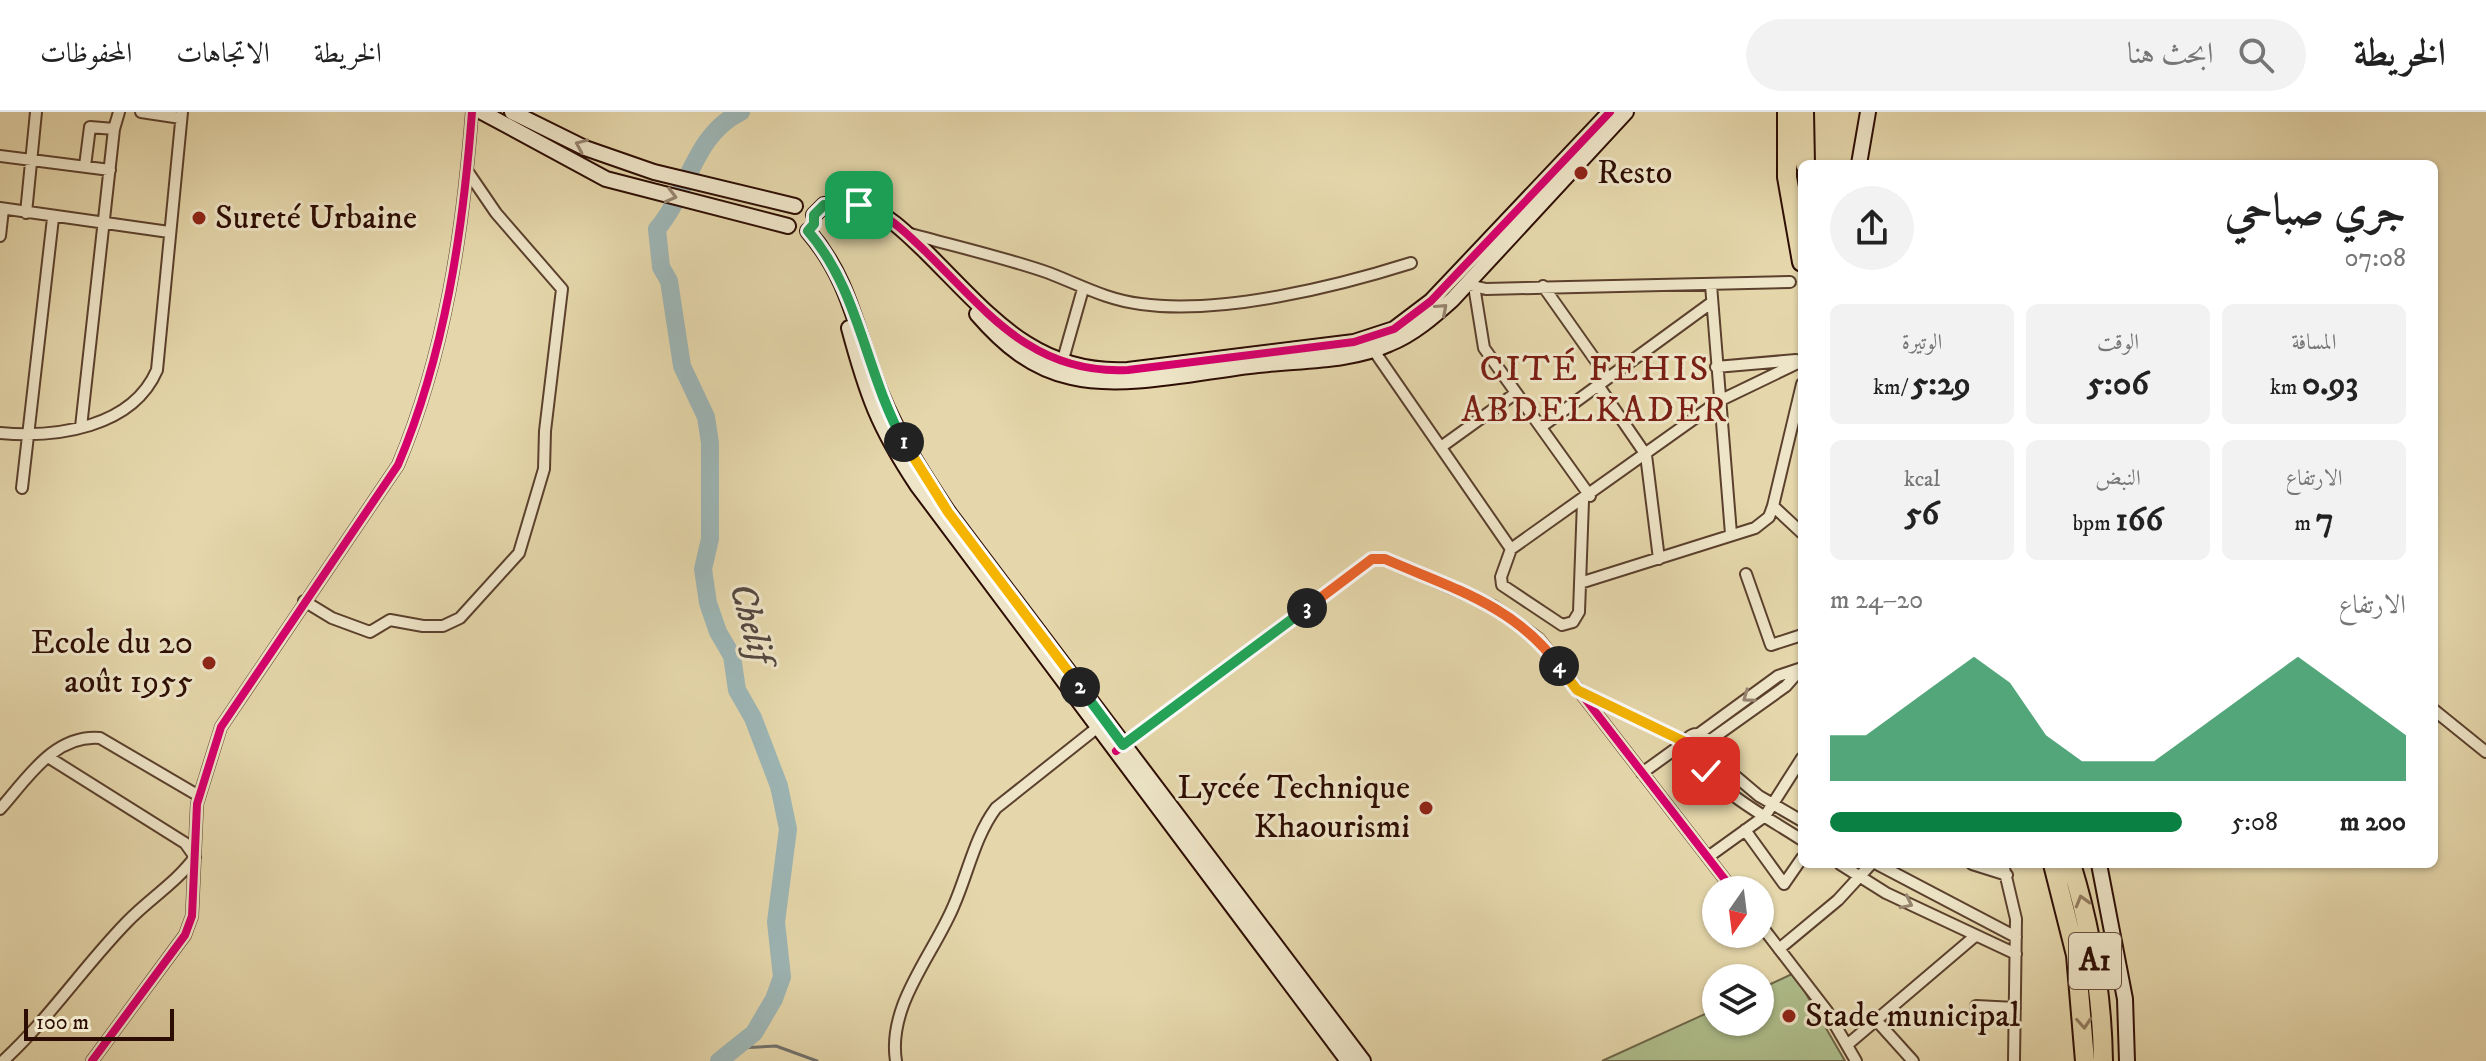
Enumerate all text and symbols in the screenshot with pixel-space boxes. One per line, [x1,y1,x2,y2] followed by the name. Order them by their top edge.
[1746,19,2306,91] search box
[2354,30,2446,78] text: الخريطة
[2234,33,2278,77] icon: search
[40,36,132,71] text: المحفوظات
[176,36,270,71] text: الاتجاهات
[314,36,382,71] text: الخريطة
[2127,36,2214,73] text: ابحث هنا
[575,139,589,155] one-way arrow
[1597,152,1672,194] place label: Resto
[1572,164,1590,182] marker: Resto
[825,171,893,239] pin
[837,183,881,227] icon: arrive
[2225,184,2406,239] text: جري صباحي
[663,186,677,203] one-way arrow
[1830,186,1914,270] button: share
[215,197,417,239] place label: Sureté Urbaine
[190,209,208,227] marker: Sureté Urbaine
[2345,242,2406,275] text: 07:08
[1433,304,1448,318] one-way arrow
[1902,329,1942,356] text: الوتيرة
[2097,329,2139,356] text: الوقت
[2292,329,2336,356] text: المسافة
[1461,347,1729,433] district label: CITÉ FEHIS ABDELKADER
[1911,363,1971,405] text: 5:29
[2087,363,2149,405] text: 5:06
[2302,363,2358,405] text: 0.93
[1873,374,1911,401] text: /km
[2270,374,2302,401] text: km
[884,422,924,462] pin: 1
[900,428,908,455] text: 1
[2095,465,2141,492] text: النبض
[2285,465,2343,492] text: الارتفاع
[1904,466,1940,493] text: kcal
[1905,493,1939,535] text: 56
[2115,499,2163,541] text: 166
[2316,499,2334,541] text: 7
[2073,510,2115,537] text: bpm
[2294,510,2316,537] text: m
[718,578,786,676] water label: Chelif
[1830,584,1923,617] text: 20–24 m
[1287,588,1327,628] pin: 3
[2339,589,2406,622] text: الارتفاع
[1303,594,1311,621] text: 3
[31,622,193,703] place label: Ecole du 20 août 1955
[1539,646,1579,686] pin: 4
[1553,652,1565,679] text: 4
[200,654,218,672] marker: Ecole du 20 août 1955
[1060,667,1100,707] pin: 2
[1075,673,1085,700] text: 2
[1743,687,1757,702] one-way arrow
[1672,737,1740,805] pin
[1684,749,1728,793] icon: check
[1177,767,1410,848] place label: Lycée Technique Khaourismi
[1417,799,1435,817] marker: Lycée Technique Khaourismi
[2231,806,2278,839] text: 5:08
[2340,806,2406,839] text: 200 m
[1702,876,1774,948] north arrow
[1702,876,1774,1036] map controls
[1899,894,1914,909] one-way arrow
[2075,894,2091,908] one-way arrow
[2069,933,2121,989] road number: A1
[1702,964,1774,1036] button: layers
[1805,995,2021,1037] place label: Stade municipal
[24,1005,174,1041] scale bar
[1780,1007,1798,1025] marker: Stade municipal
[36,1009,89,1036] text: 100 m
[2075,1017,2092,1030] one-way arrow

